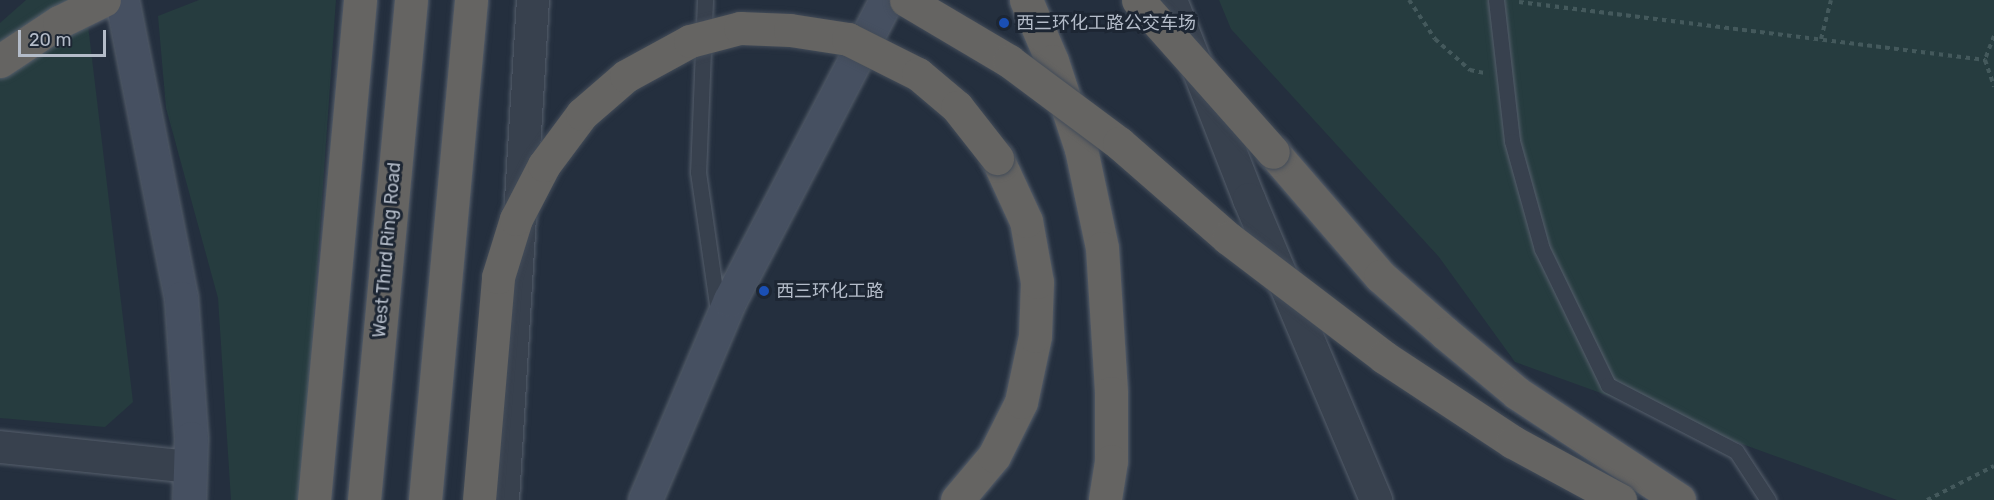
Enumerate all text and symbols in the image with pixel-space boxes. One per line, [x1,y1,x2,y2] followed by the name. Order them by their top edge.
[1016,12,1196,34] place label: 西三环化工路公交车场
[997,16,1011,30] marker: 西三环化工路公交车场
[21,18,110,56] scale bar
[29,29,71,51] text: 20 m
[369,161,405,339] street label: West Third Ring Road
[776,280,884,302] place label: 西三环化工路
[757,284,771,298] marker: 西三环化工路

